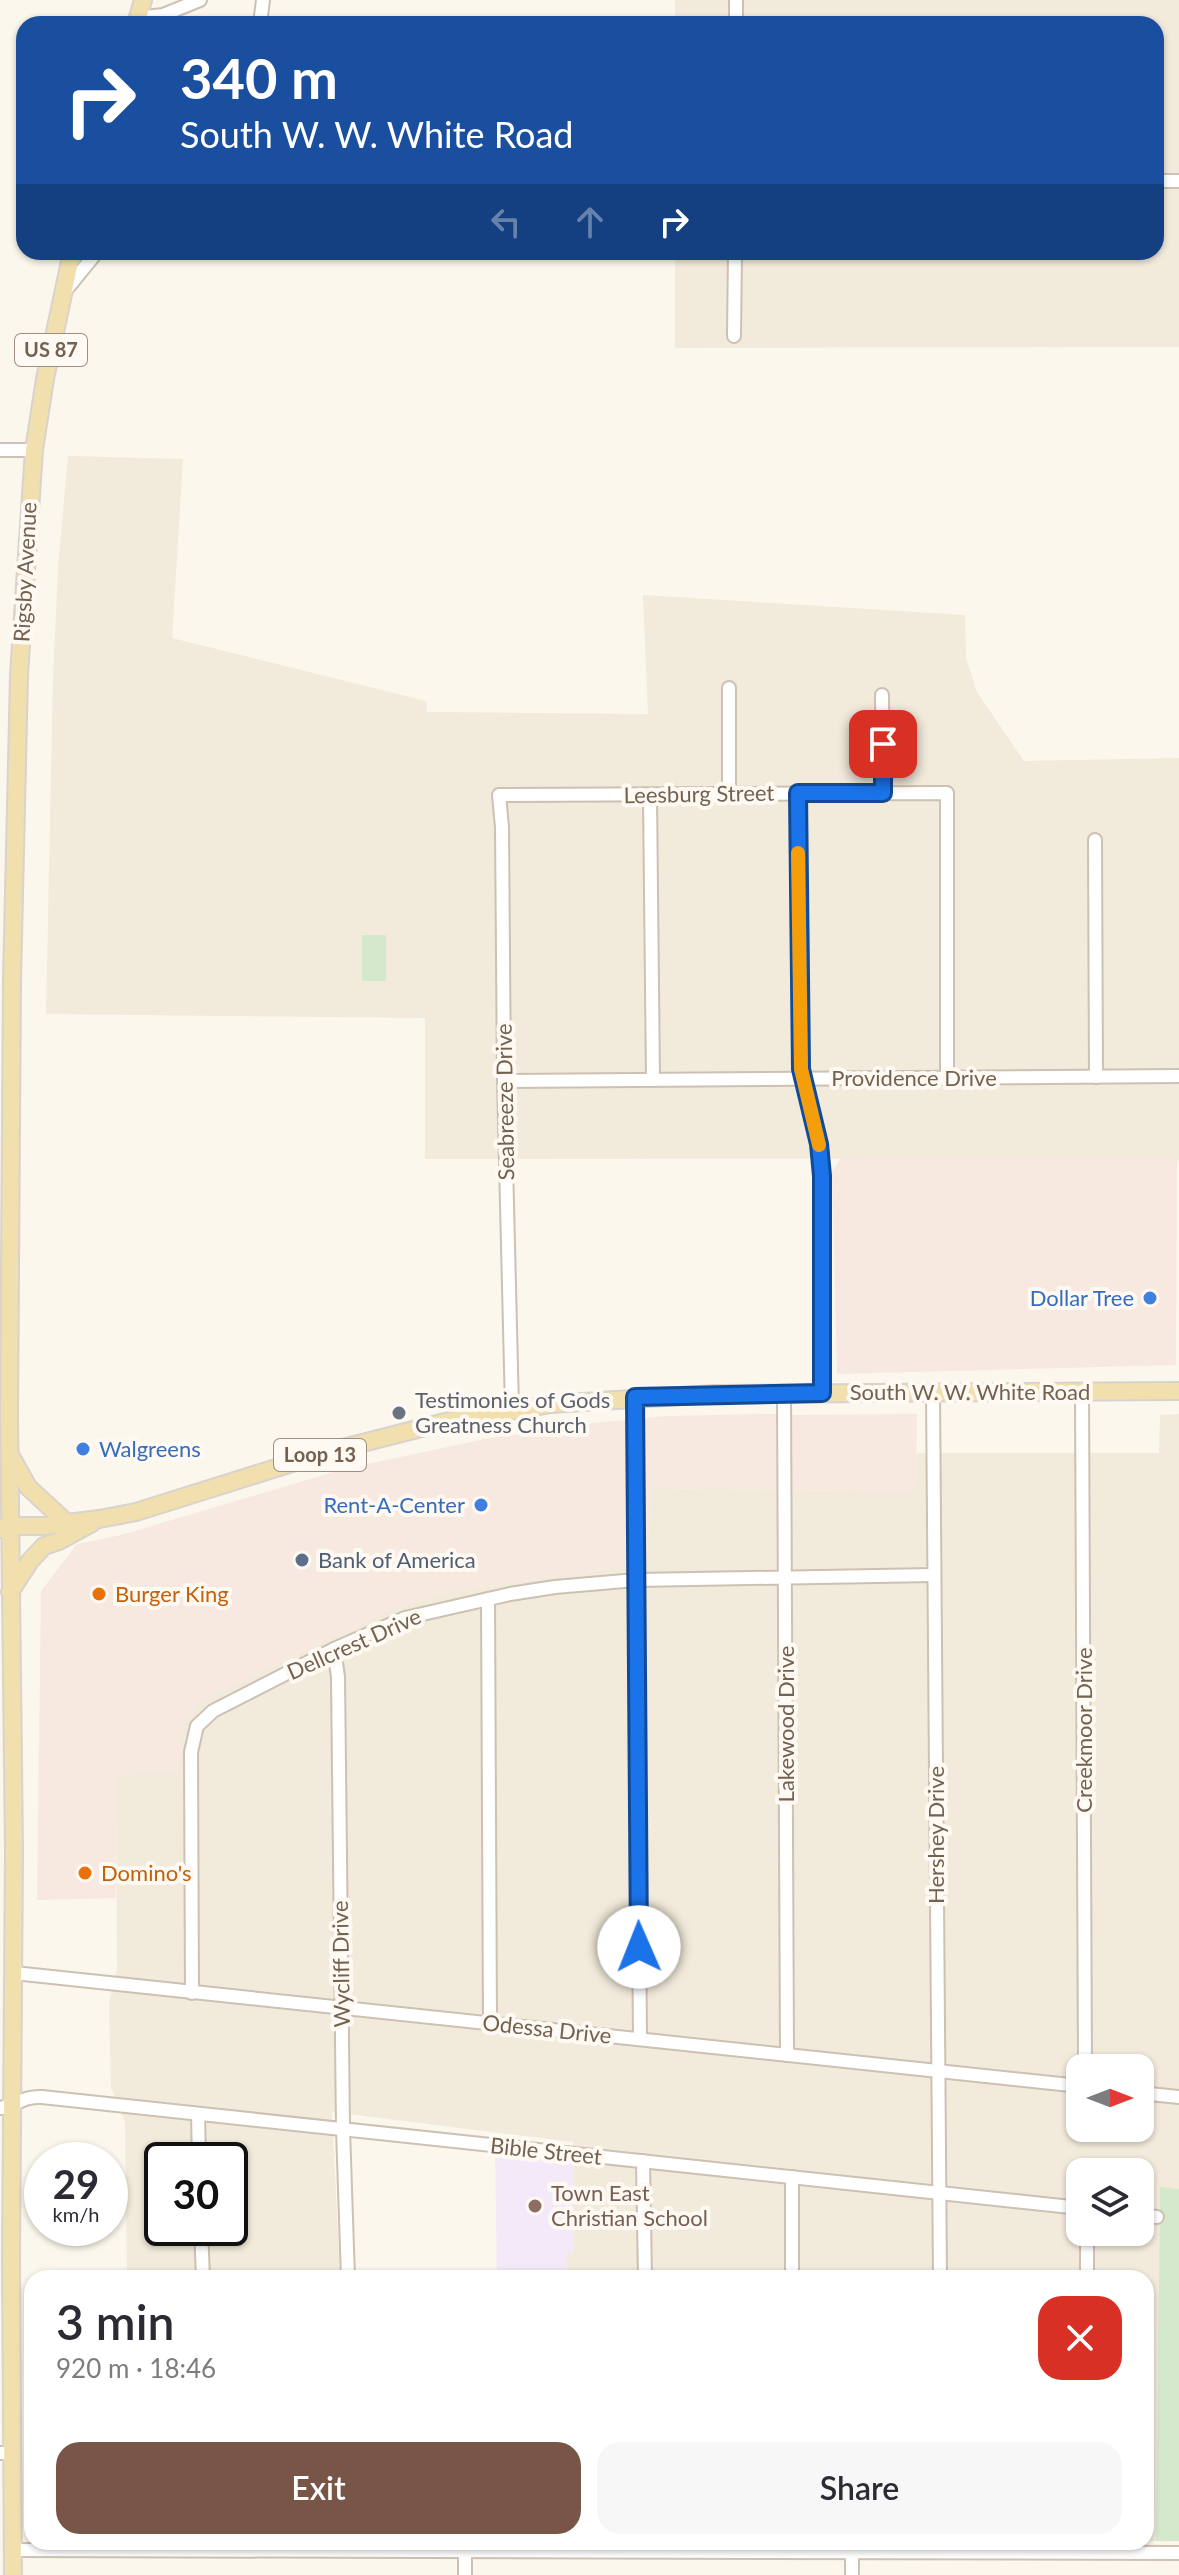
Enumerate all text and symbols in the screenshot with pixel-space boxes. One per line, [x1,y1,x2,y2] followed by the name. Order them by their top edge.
[180,44,338,111] text: 340 m
[48,48,152,152] icon: right
[180,112,574,156] text: South W. W. White Road
[484,200,528,244] icon: left
[568,200,612,244] icon: ahead
[652,200,696,244] icon: right
[15,334,87,366] road number: US 87
[7,501,42,643] street label: Rigsby Avenue
[849,710,917,778] pin
[861,722,905,766] icon: arrive
[623,779,775,808] street label: Leesburg Street
[490,1023,519,1181] street label: Seabreeze Drive
[831,1064,997,1091] street label: Providence Drive
[1030,1284,1134,1311] place label: Dollar Tree
[1141,1289,1159,1307] marker: Dollar Tree
[850,1378,1090,1405] street label: South W. W. White Road
[415,1386,610,1438] place label: Testimonies of Gods Greatness Church
[390,1404,408,1422] marker: Testimonies of Gods Greatness Church
[99,1435,201,1462] place label: Walgreens
[274,1439,366,1471] road number: Loop 13
[74,1440,92,1458] marker: Walgreens
[323,1491,465,1518] place label: Rent-A-Center
[472,1496,490,1514] marker: Rent-A-Center
[318,1546,476,1573] place label: Bank of America
[293,1551,311,1569] marker: Bank of America
[115,1580,229,1607] place label: Burger King
[90,1585,108,1603] marker: Burger King
[283,1602,425,1685] street label: Dellcrest Drive
[772,1646,799,1802] street label: Lakewood Drive
[1070,1647,1097,1813] street label: Creekmoor Drive
[922,1766,949,1904] street label: Hershey Drive
[101,1859,192,1886] place label: Domino's
[76,1864,94,1882] marker: Domino's
[326,1900,355,2028] street label: Wycliff Drive
[597,1905,681,1989] position arrow
[481,2008,613,2049] street label: Odessa Drive
[1066,2054,1154,2142] north arrow
[1066,2054,1154,2246] map controls
[489,2131,603,2170] street label: Bible Street
[144,2142,248,2246] speed limit sign: 30
[1066,2158,1154,2246] button: layers
[53,2160,99,2208] text: 29
[551,2179,708,2231] place label: Town East Christian School
[526,2197,544,2215] marker: Town East Christian School
[53,2202,99,2226] text: km/h
[56,2293,174,2350] text: 3 min
[1038,2296,1122,2380] button: close
[56,2352,216,2384] text: 920 m · 18:46
[56,2442,581,2534] button: Exit
[597,2442,1122,2534] button: Share

